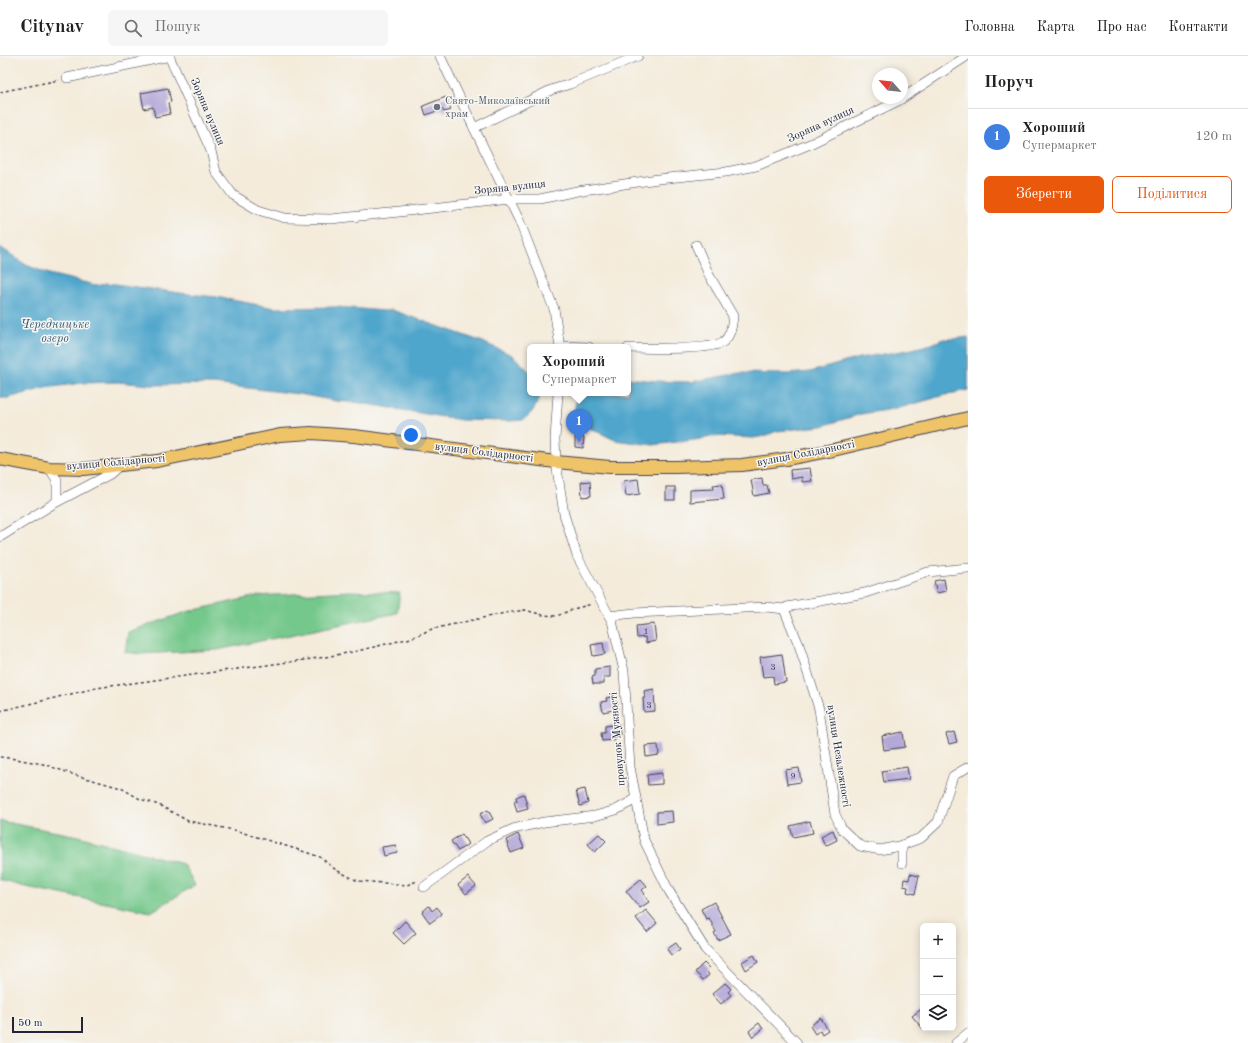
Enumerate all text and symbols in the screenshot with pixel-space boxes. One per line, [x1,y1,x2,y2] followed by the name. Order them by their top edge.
[108,10,388,46] search box
[122,17,144,39] icon: search
[20,18,84,37] text: Citynav
[154,20,201,35] text: Пошук
[964,20,1015,34] text: Головна
[1037,20,1075,34] text: Карта
[1097,20,1147,34] text: Про нас
[1169,20,1228,34] text: Контакти
[872,68,908,104] north arrow
[984,74,1033,91] text: Поруч
[188,77,226,148] street label: Зоряна вулиця
[445,96,550,120] place label: Свято-Миколаївський храм
[432,102,442,112] marker: Свято-Миколаївський храм
[786,105,856,145] street label: Зоряна вулиця
[1022,121,1086,136] text: Хороший
[993,130,1001,143] text: 1
[1195,130,1232,143] text: 120 m
[1022,139,1097,152] text: Супермаркет
[984,176,1104,213] button: Зберегти
[1112,176,1232,213] button: Поділитися
[474,179,547,197] street label: Зоряна вулиця
[21,319,89,345] water label: Чередницьке озеро
[527,344,631,396] popup
[542,355,605,370] text: Хороший
[542,373,616,386] text: Супермаркет
[566,409,592,442] pin: 1
[401,425,421,445] your location
[756,439,856,469] street label: вулиця Солідарності
[434,442,534,465] street label: вулиця Солідарності
[66,453,166,473] street label: вулиця Солідарності
[643,627,649,636] house number: 1
[770,663,776,672] house number: 3
[608,692,628,786] street label: провулок Мужності
[646,701,652,710] house number: 3
[824,704,852,808] street label: вулиця Незалежності
[790,772,796,781] house number: 9
[920,923,956,1031] map controls
[920,923,956,959] button: +
[920,959,956,995] button: −
[920,995,956,1031] button: layers
[12,1015,83,1034] scale bar
[18,1018,43,1029] text: 50 m

